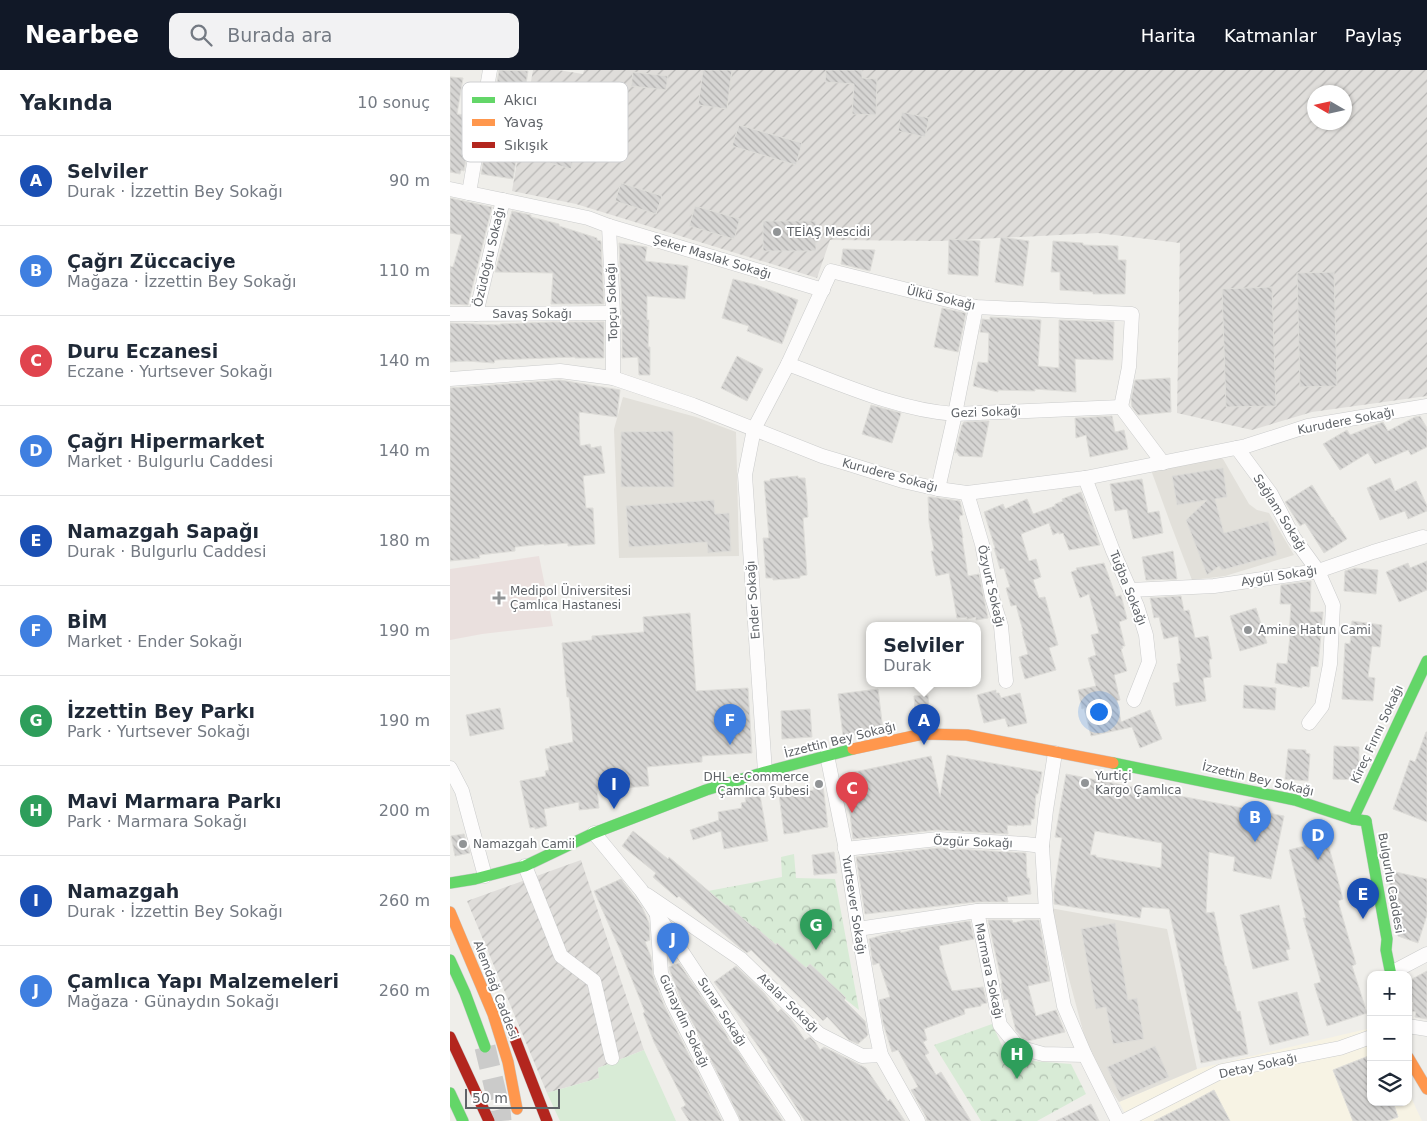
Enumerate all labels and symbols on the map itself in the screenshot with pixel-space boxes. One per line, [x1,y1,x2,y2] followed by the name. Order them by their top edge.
[462,82,628,162] legend
[1307,85,1352,130] north arrow
[504,92,537,108] text: Akıcı
[503,114,543,130] text: Yavaş
[504,137,549,153] text: Sıkışık
[469,205,507,308] street label: Özüdoğru Sokağı
[786,224,870,239] place label: TEİAŞ Mescidi
[771,226,783,238] marker: TEİAŞ Mescidi
[651,232,773,282] street label: Şeker Maslak Sokağı
[604,263,620,342] street label: Topçu Sokağı
[905,281,977,313] street label: Ülkü Sokağı
[492,307,572,321] street label: Savaş Sokağı
[951,404,1021,420] street label: Gezi Sokağı
[1296,405,1396,437] street label: Kurudere Sokağı
[841,456,939,494] street label: Kurudere Sokağı
[1251,472,1309,554] street label: Sağlam Sokağı
[975,543,1009,628] street label: Özyurt Sokağı
[1106,548,1149,627] street label: Tuğba Sokağı
[743,560,763,640] street label: Ender Sokağı
[1240,563,1318,589] street label: Aygül Sokağı
[510,582,631,612] place label: Medipol Üniversitesi Çamlıca Hastanesi
[492,591,506,605] marker: Medipol Üniversitesi Çamlıca Hastanesi
[1258,623,1371,637] place label: Amine Hatun Cami
[1242,624,1254,636] marker: Amine Hatun Cami
[1348,683,1406,785] street label: Kireç Fırını Sokağı
[1086,699,1112,725] your location
[714,704,746,745] pin: F
[908,704,940,745] pin: A
[783,718,897,761] street label: İzzettin Bey Sokağı
[1201,758,1315,799] street label: İzzettin Bey Sokağı
[598,768,630,809] pin: I
[1094,769,1182,797] place label: Yurtiçi Kargo Çamlıca
[703,770,809,798] place label: DHL e-Commerce Çamlıca Şubesi
[836,772,868,813] pin: C
[1079,777,1091,789] marker: Yurtiçi Kargo Çamlıca
[813,778,825,790] marker: DHL e-Commerce Çamlıca Şubesi
[1239,801,1271,842] pin: B
[1302,819,1334,860] pin: D
[933,832,1013,850] street label: Özgür Sokağı
[1375,832,1407,934] street label: Bulgurlu Caddesi
[473,837,575,851] place label: Namazgah Camii
[457,838,469,850] marker: Namazgah Camii
[839,853,869,956] street label: Yurtsever Sokağı
[1347,878,1379,919] pin: E
[800,909,832,950] pin: G
[972,922,1006,1020] street label: Marmara Sokağı
[657,923,689,964] pin: J
[471,939,521,1041] street label: Alemdağ Caddesi
[755,970,821,1036] street label: Atalar Sokağı
[656,972,712,1070] street label: Günaydın Sokağı
[695,975,749,1049] street label: Sunar Sokağı
[1001,1038,1033,1079] pin: H
[1218,1051,1298,1081] street label: Detay Sokağı
[465,1086,560,1109] scale bar

